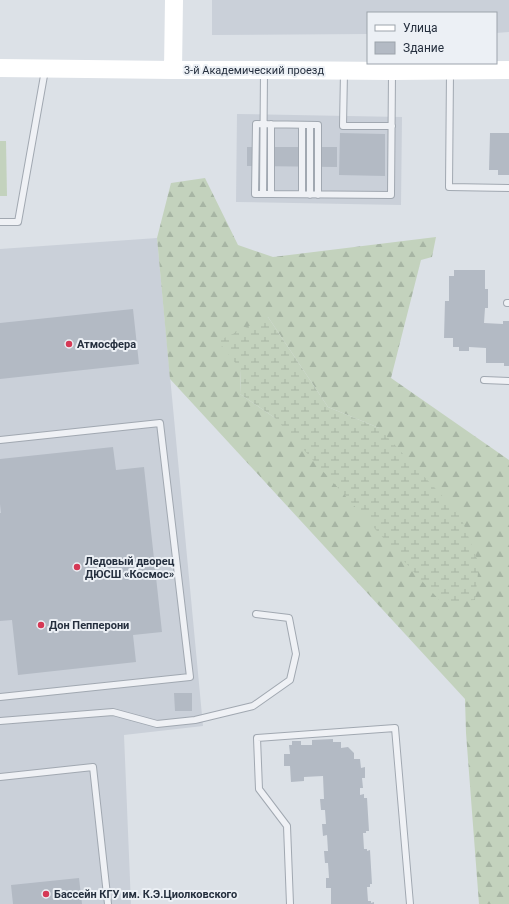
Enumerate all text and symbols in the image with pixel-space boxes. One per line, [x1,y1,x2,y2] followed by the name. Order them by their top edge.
[367,12,497,64] legend
[403,21,438,35] text: Улица
[403,41,444,55] text: Здание
[184,64,324,77] street label: 3-й Академический проезд
[77,338,136,351] place label: Атмосфера
[64,339,74,349] marker: Атмосфера
[85,555,175,581] place label: Ледовый дворец ДЮСШ «Космос»
[72,562,82,572] marker: Ледовый дворец ДЮСШ «Космос»
[49,619,129,632] place label: Дон Пепперони
[36,620,46,630] marker: Дон Пепперони
[54,888,237,901] place label: Бассейн КГУ им. К.Э.Циолковского
[41,889,51,899] marker: Бассейн КГУ им. К.Э.Циолковского

